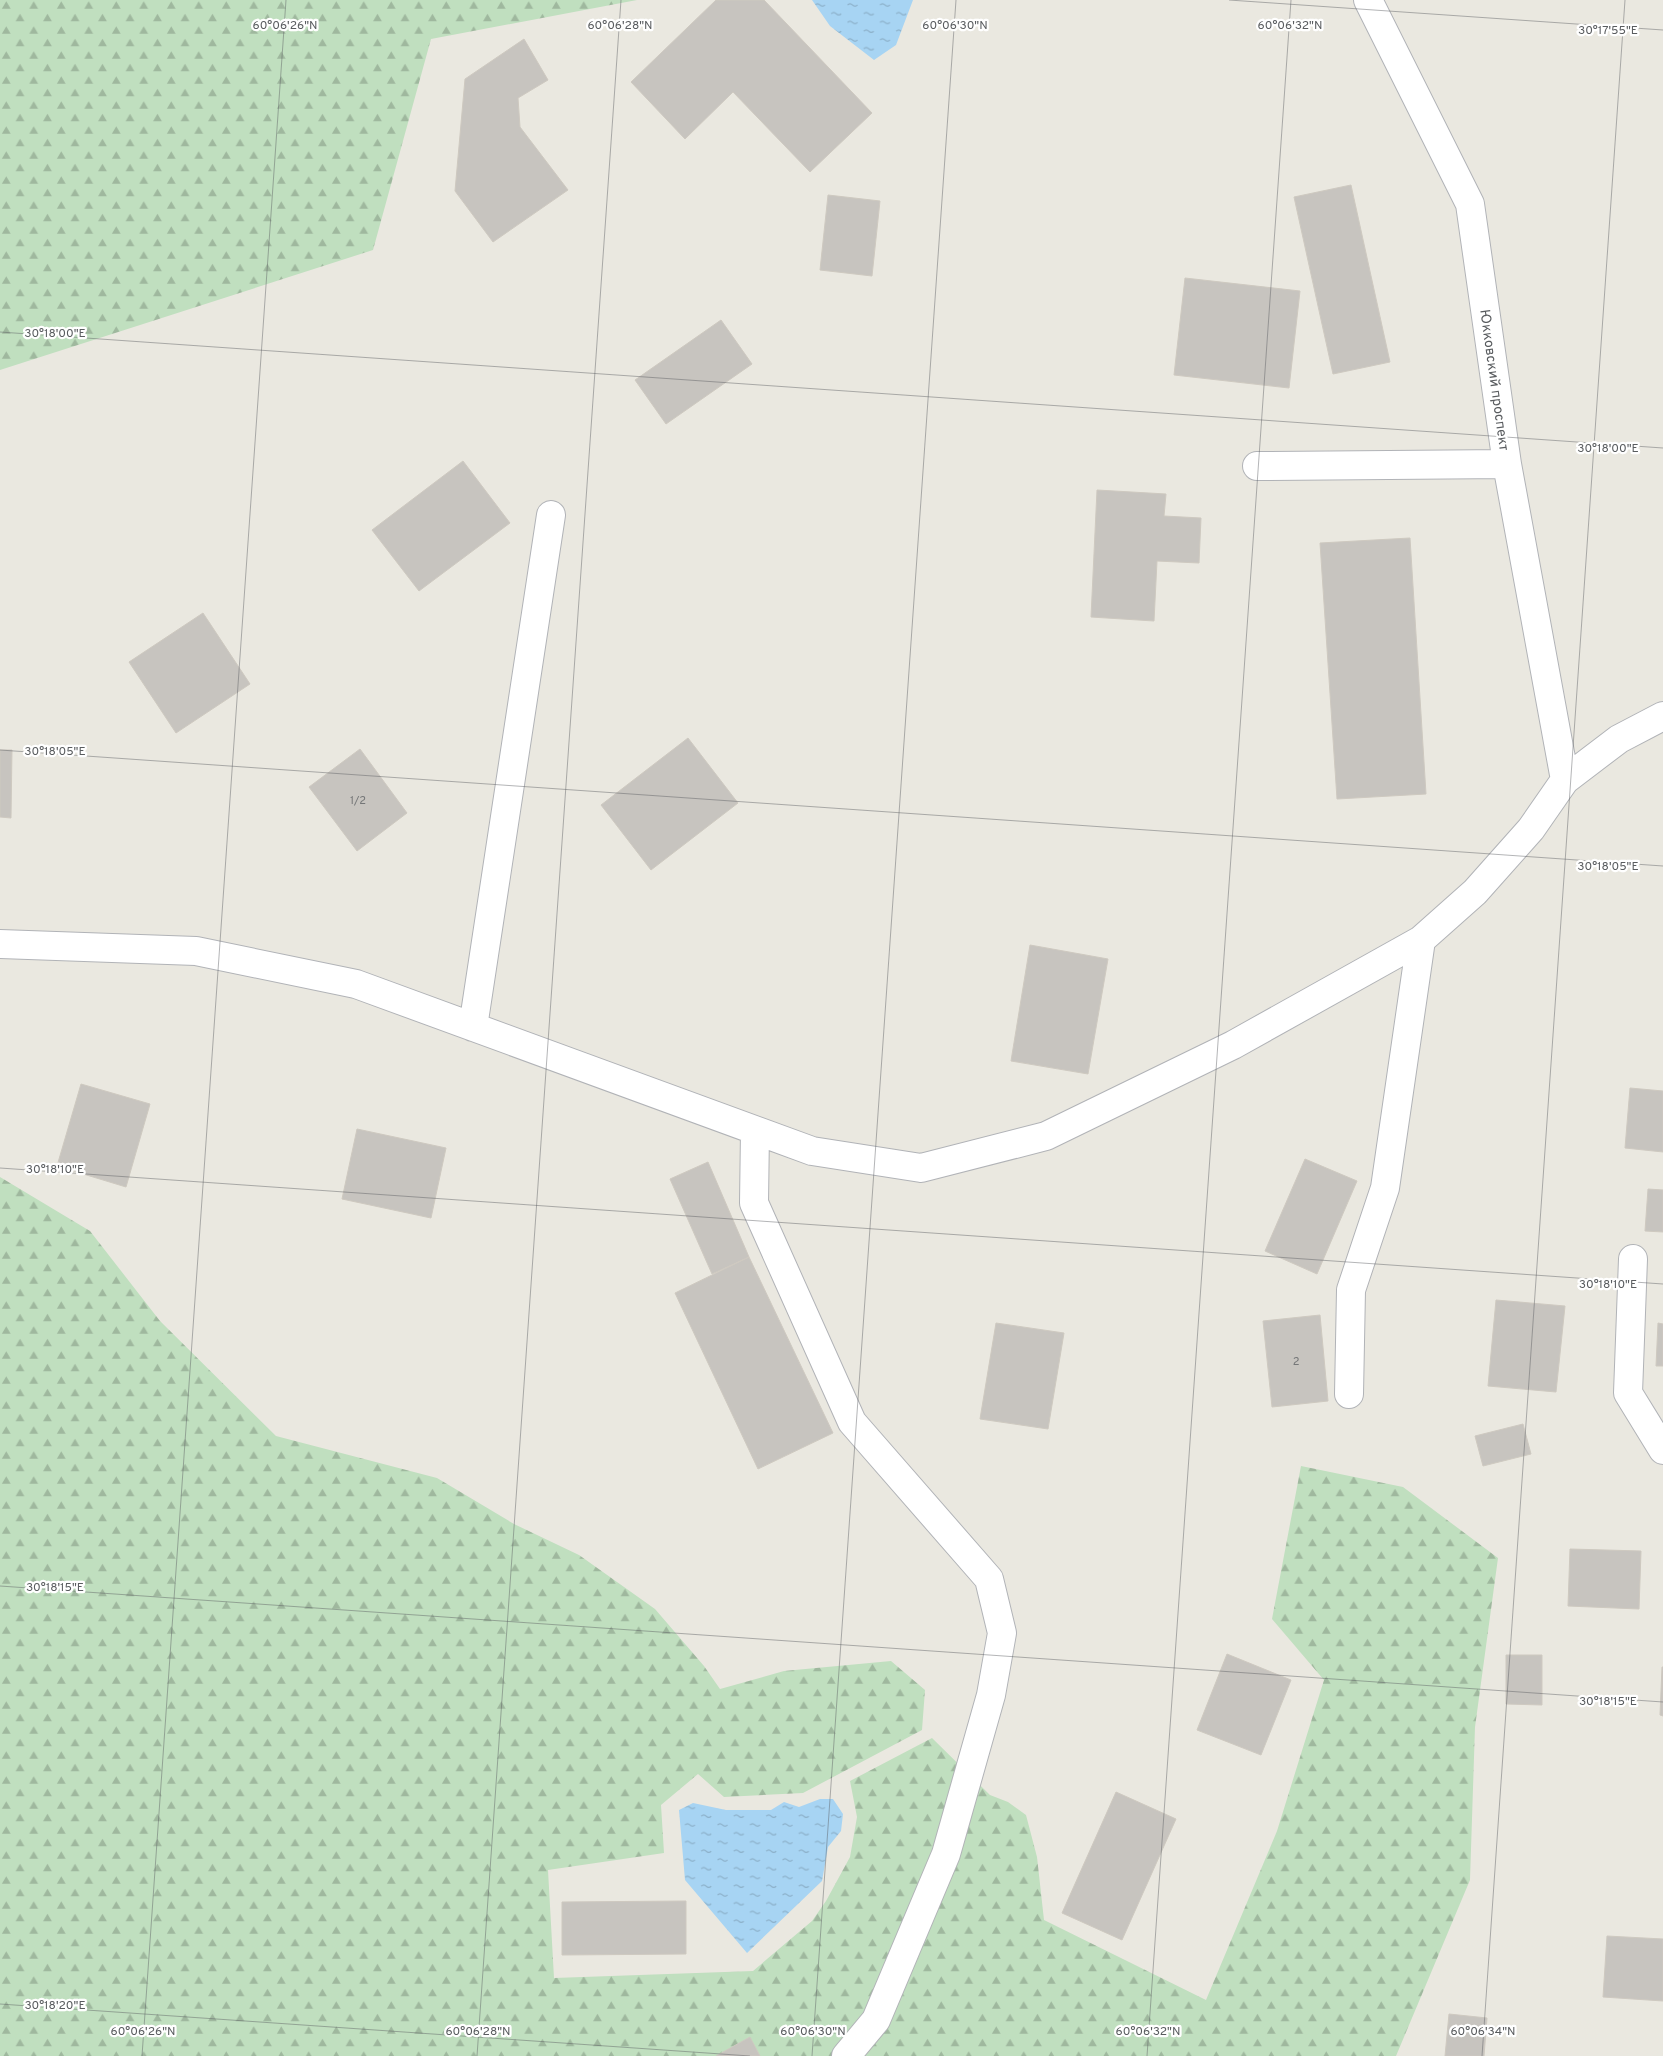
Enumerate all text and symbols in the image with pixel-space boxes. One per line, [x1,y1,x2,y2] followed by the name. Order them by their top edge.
[252,18,318,34] text: 60°06'26"N
[587,18,653,34] text: 60°06'28"N
[922,18,988,34] text: 60°06'30"N
[1258,18,1322,34] text: 60°06'32"N
[1578,23,1638,39] text: 30°17'55"E
[1475,308,1512,452] street label: Юкковский проспект
[24,326,86,342] text: 30°18'00"E
[1577,441,1639,457] text: 30°18'00"E
[24,744,86,760] text: 30°18'05"E
[350,794,366,808] house number: 1/2
[1577,859,1639,875] text: 30°18'05"E
[26,1162,84,1178] text: 30°18'10"E
[1579,1277,1637,1293] text: 30°18'10"E
[1293,1355,1299,1369] house number: 2
[26,1580,84,1596] text: 30°18'15"E
[1579,1694,1637,1710] text: 30°18'15"E
[24,1998,86,2014] text: 30°18'20"E
[110,2024,176,2040] text: 60°06'26"N
[445,2024,511,2040] text: 60°06'28"N
[780,2024,846,2040] text: 60°06'30"N
[1116,2024,1180,2040] text: 60°06'32"N
[1450,2024,1516,2040] text: 60°06'34"N

